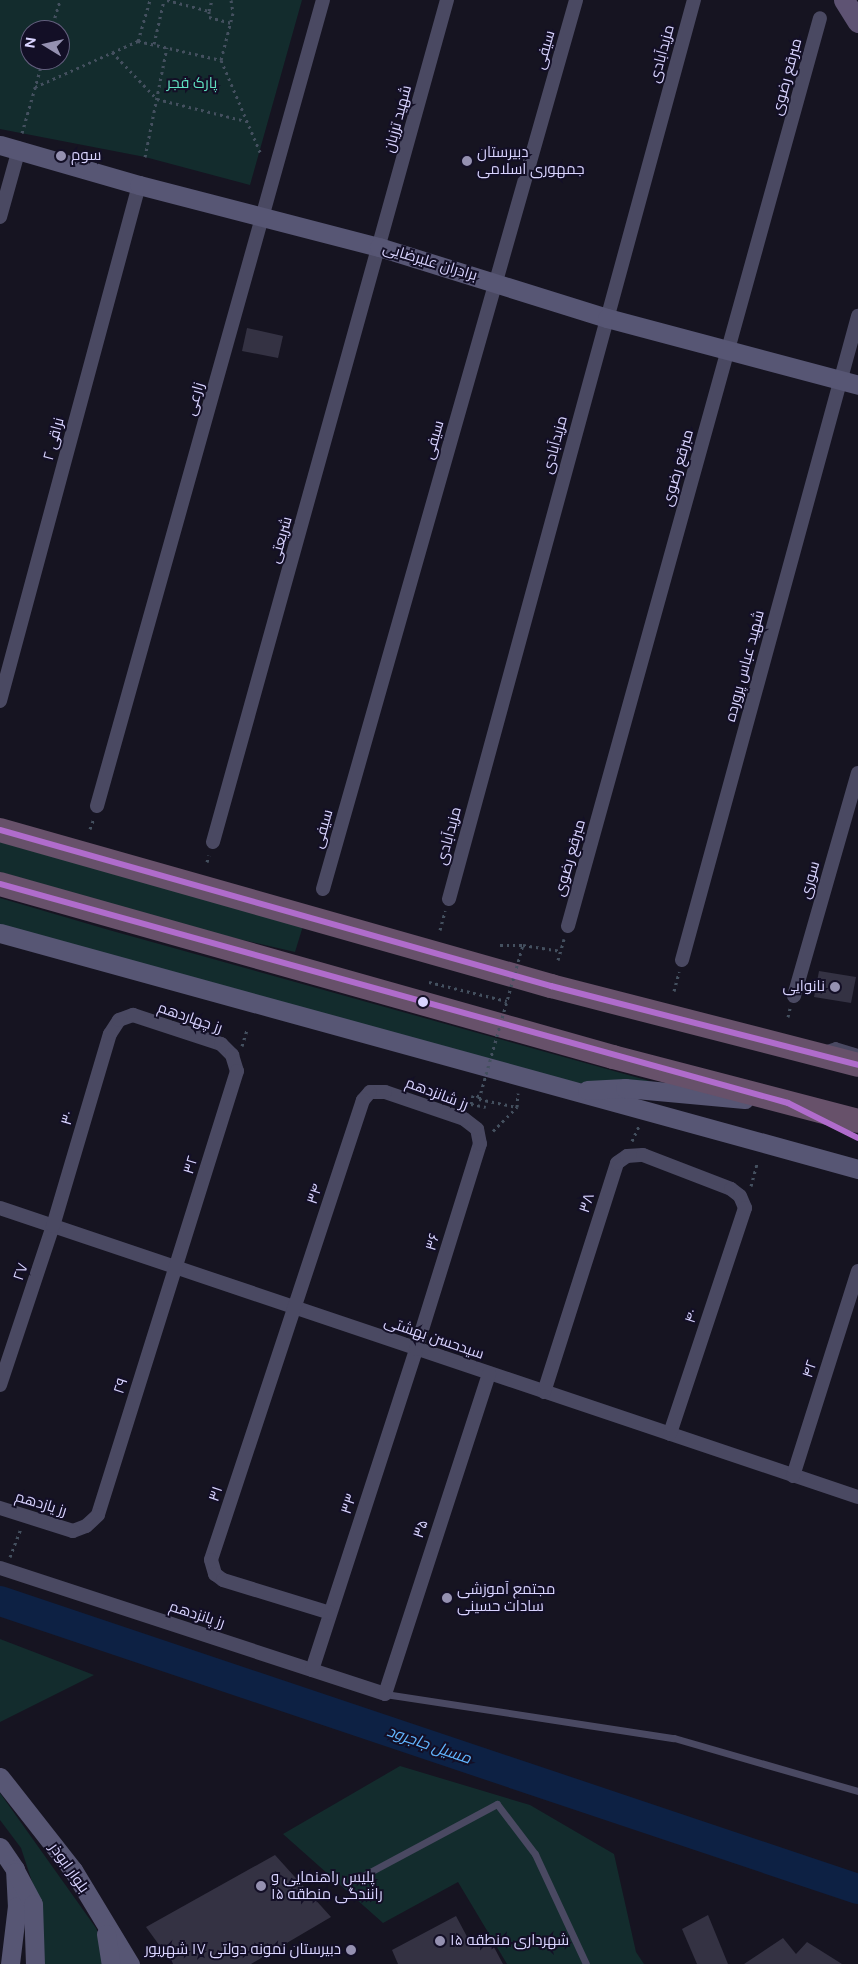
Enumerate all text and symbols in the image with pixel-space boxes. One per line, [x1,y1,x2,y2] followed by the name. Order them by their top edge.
[20,20,70,70] north arrow
[646,23,678,85] street label: مزیدآبادی
[531,28,559,72] street label: سیفی
[21,36,40,49] text: N
[768,36,806,118] street label: مبرقع رضوی
[167,75,217,93] park label: پارک فجر
[380,83,416,155] street label: شهید ترزبان
[477,143,585,178] place label: دبیرستان جمهوری اسلامی
[71,147,101,165] place label: سوم
[55,150,67,162] marker: سوم
[461,155,473,167] marker: دبیرستان جمهوری اسلامی
[381,239,479,285] street label: برادران علیرضایی
[182,380,208,418] street label: زارعی
[539,414,571,476] street label: مزیدآبادی
[40,416,68,462] street label: نراقی ۲
[420,418,448,462] street label: سیفی
[658,427,698,509] street label: مبرقع رضوی
[266,515,296,565] street label: شریعتی
[721,608,769,724] street label: شهید عباس پرورده
[433,805,465,867] street label: مزیدآبادی
[309,807,337,851] street label: سیفی
[550,817,590,899] street label: مبرقع رضوی
[796,859,824,901] street label: سوری
[783,978,825,996] place label: نانوایی
[829,981,841,993] marker: نانوایی
[418,997,428,1007] unlabelled marker
[155,999,225,1037] street label: رز چهاردهم
[403,1074,471,1114] street label: رز شانزدهم
[57,1109,79,1127] street label: ۳۰
[180,1154,202,1176] street label: ۳۲
[303,1182,327,1206] street label: ۳۴
[575,1191,599,1215] street label: ۳۸
[422,1231,444,1253] street label: ۳۶
[10,1261,32,1283] street label: ۲۷
[681,1307,703,1325] street label: ۴۰
[382,1312,486,1364] street label: سیدحسن بهشتی
[799,1358,821,1380] street label: ۴۲
[110,1376,132,1396] street label: ۲۹
[205,1484,227,1504] street label: ۳۱
[13,1488,69,1520] street label: رز یازدهم
[337,1492,361,1516] street label: ۳۳
[410,1518,432,1540] street label: ۳۵
[457,1580,555,1615] place label: مجتمع آموزشی سادات حسینی
[441,1592,453,1604] marker: مجتمع آموزشی سادات حسینی
[167,1598,227,1632] street label: رز پانزدهم
[384,1722,474,1768] water label: مسیل جاجرود
[45,1840,93,1896] street label: بلوار ابوذر
[271,1868,383,1903] place label: پلیس راهنمایی و رانندگی منطقه ۱۵
[255,1880,267,1892] marker: پلیس راهنمایی و رانندگی منطقه ۱۵
[450,1932,569,1950] place label: شهرداری منطقه ۱۵
[434,1935,446,1947] marker: شهرداری منطقه ۱۵
[145,1941,341,1959] place label: دبیرستان نمونه دولتی ۱۷ شهریور
[345,1944,357,1956] marker: دبیرستان نمونه دولتی ۱۷ شهریور

